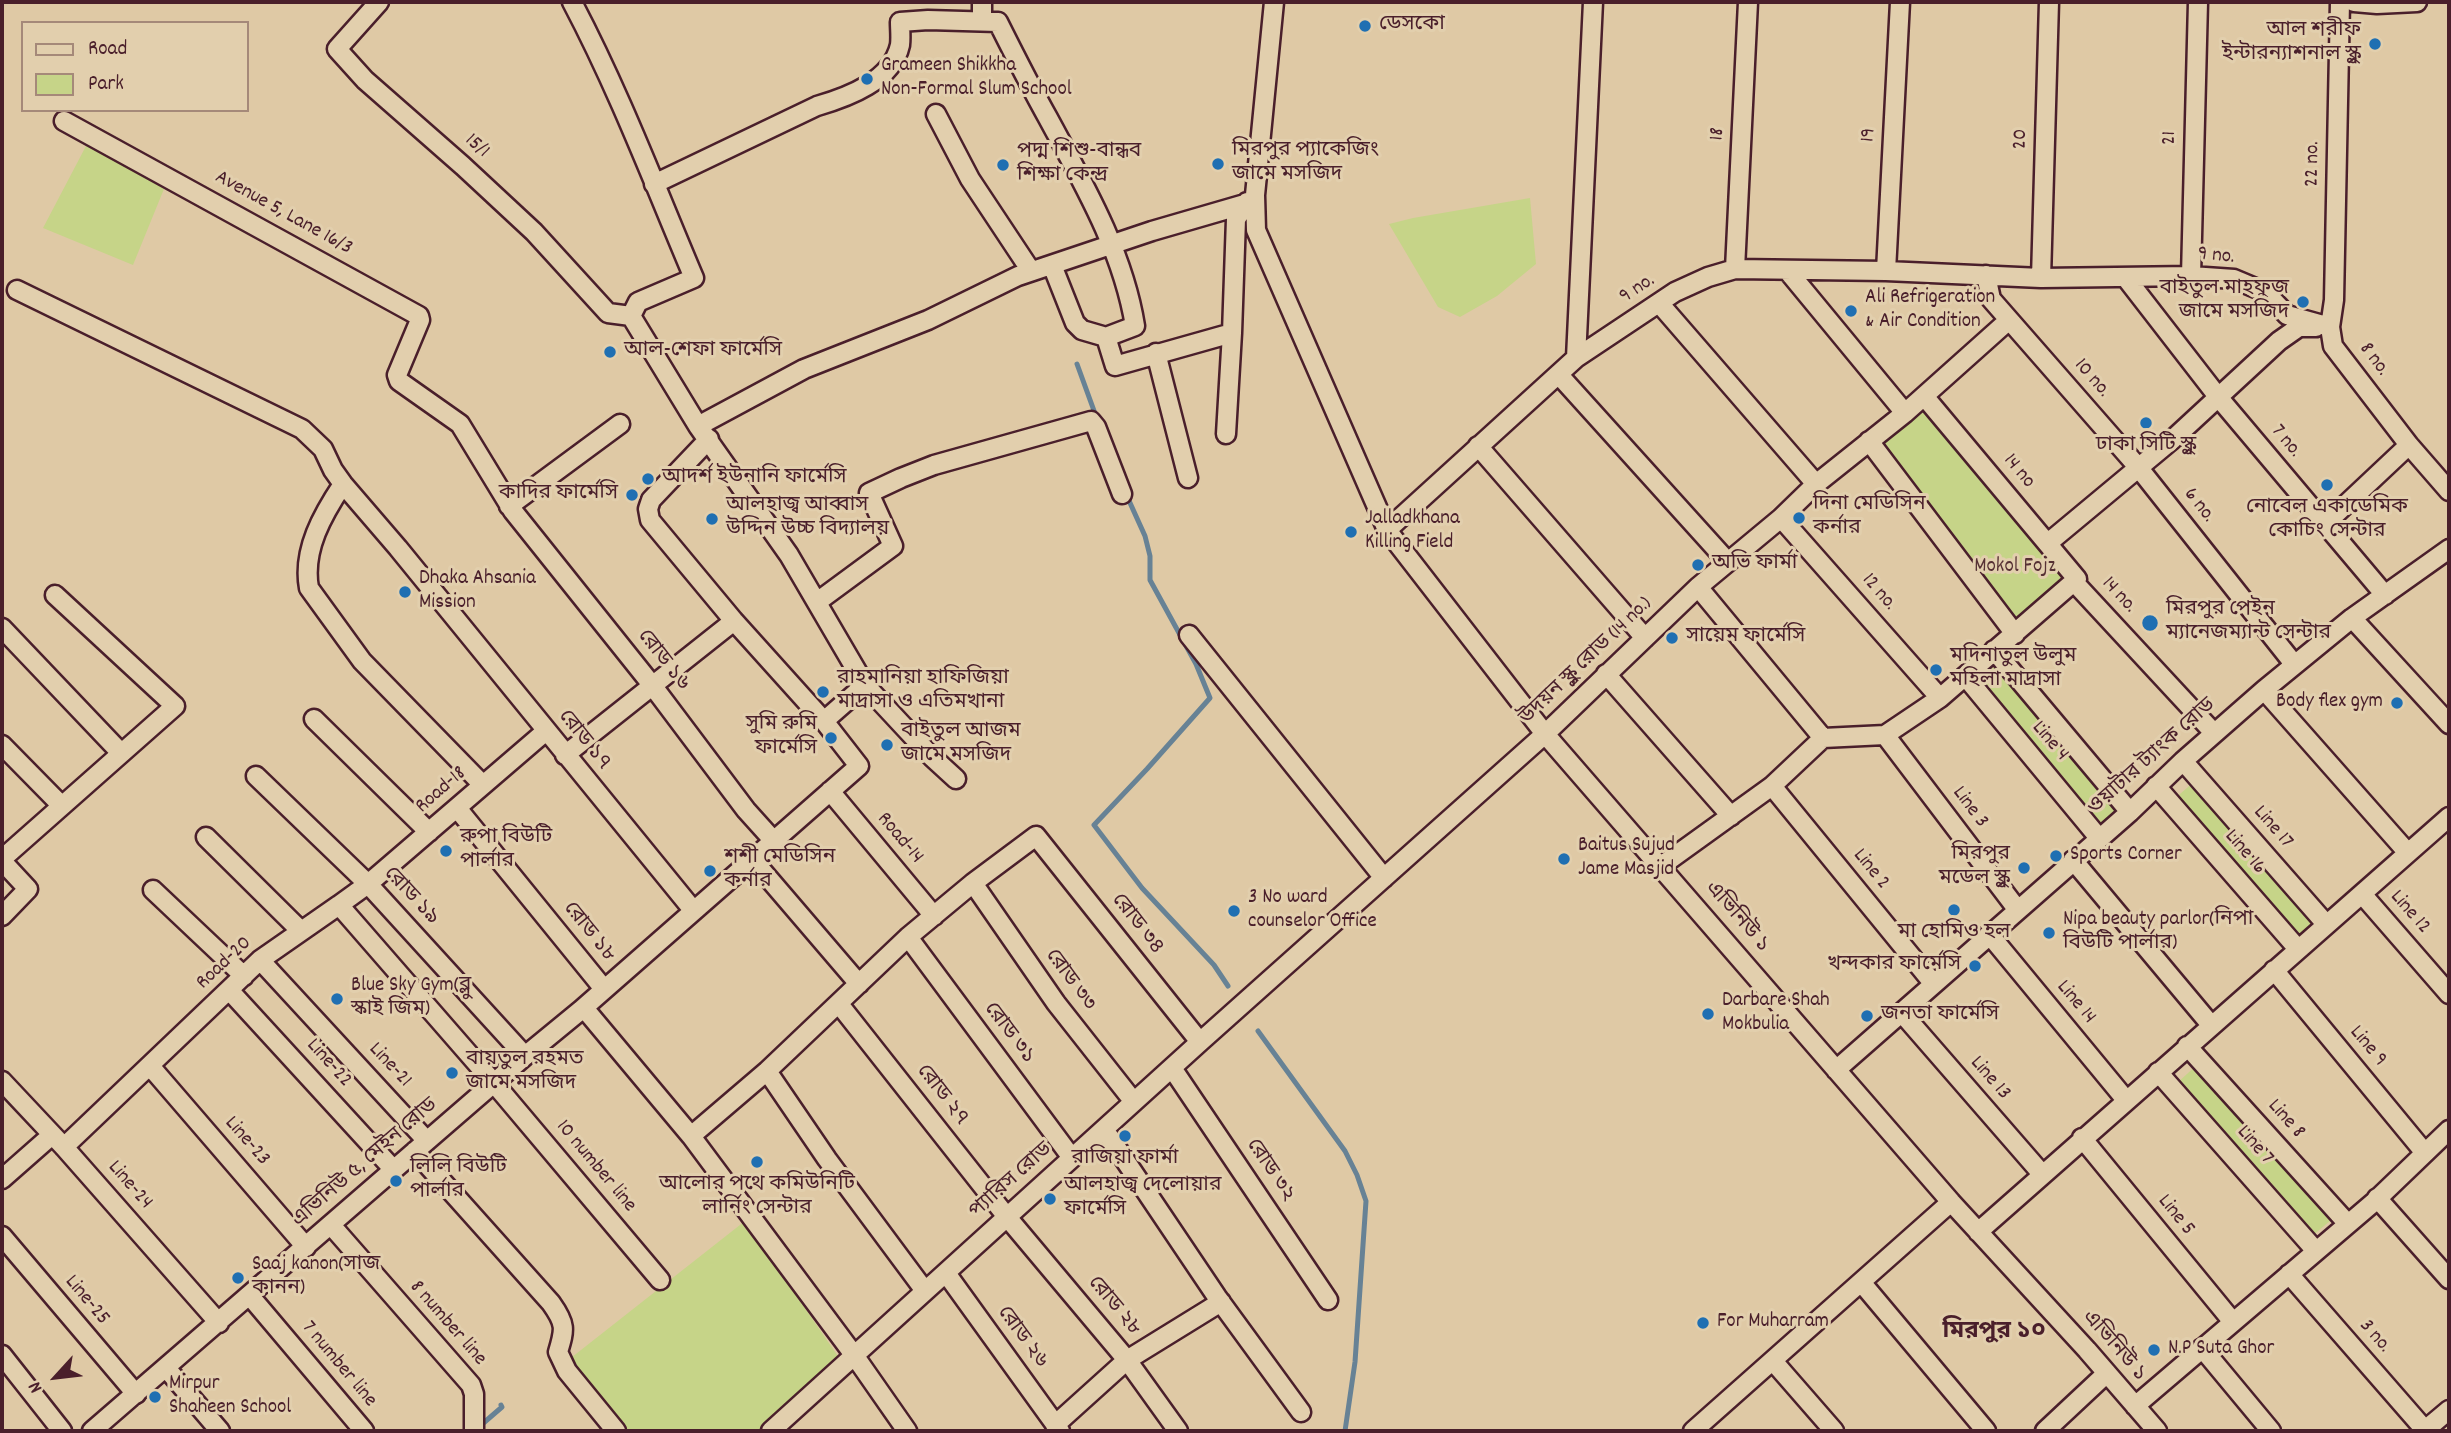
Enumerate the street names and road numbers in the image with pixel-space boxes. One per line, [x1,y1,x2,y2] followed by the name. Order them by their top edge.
[1706,127,1732,141] street label: 18
[1857,127,1883,143] street label: 19
[2009,128,2035,150] street label: 20
[458,129,494,165] street label: 15/1
[2158,131,2184,145] street label: 21
[2301,141,2327,187] street label: 22 no.
[210,166,356,262] street label: Avenue 5, Lane 16/3
[2196,243,2236,271] street label: 9 no.
[1616,269,1660,311] street label: 9 no.
[2352,338,2394,382] street label: 8 no.
[2067,354,2115,404] street label: 10 no.
[2264,420,2306,464] street label: 7 no.
[1996,450,2040,494] street label: 14 no
[2176,483,2220,529] street label: 6 no.
[1855,569,1901,617] street label: 12 no.
[2095,573,2141,619] street label: 14 no.
[1516,592,1658,732] street label: উদয়ন স্কুল রোড (14 no.)
[630,626,694,696] street label: রোড ১৬
[2084,694,2222,822] street label: ওয়াটার ট্যাংক রোড
[551,706,615,776] street label: রোড ১৭
[2025,717,2073,767] street label: Line 4
[411,762,473,820] street label: Road-18
[1945,782,1993,834] street label: Line 3
[2246,801,2298,855] street label: Line 17
[870,808,928,870] street label: Road-14
[2218,825,2270,881] street label: Line 16
[1846,844,1894,896] street label: Line 2
[377,863,443,931] street label: রোড ১৯
[1698,877,1774,959] street label: এভিনিউ ১
[2383,886,2435,940] street label: Line 12
[1104,890,1168,960] street label: রোড ৩৪
[556,898,620,968] street label: রোড ১৮
[192,932,258,996] street label: Road-20
[1038,945,1100,1017] street label: রোড ৩৩
[2049,976,2101,1030] street label: Line 14
[977,998,1039,1070] street label: রোড ৩১
[2343,1021,2391,1073] street label: Line 9
[300,1034,356,1094] street label: Line-22
[362,1038,416,1094] street label: Line-21
[1963,1052,2015,1106] street label: Line 13
[909,1061,973,1131] street label: রোড ২৭
[288,1094,444,1234] street label: এভিনিউ ৫, মেইন রোড
[2261,1095,2309,1145] street label: Line 8
[218,1112,274,1172] street label: Line-23
[549,1116,641,1218] street label: 10 number line
[2230,1121,2278,1171] street label: Line 7
[1239,1135,1299,1207] street label: রোড ৩২
[965,1138,1059,1226] street label: প্যারিস রোড
[101,1156,157,1216] street label: Line-24
[2151,1190,2199,1242] street label: Line 5
[58,1271,114,1331] street label: Line-25
[1081,1272,1145,1342] street label: রোড ২৮
[403,1276,491,1372] street label: 8 number line
[990,1302,1052,1374] street label: রোড ২৬
[2075,1306,2151,1388] street label: এভিনিউ ১
[2352,1315,2396,1359] street label: 3 no.
[295,1317,381,1413] street label: 7 number line

